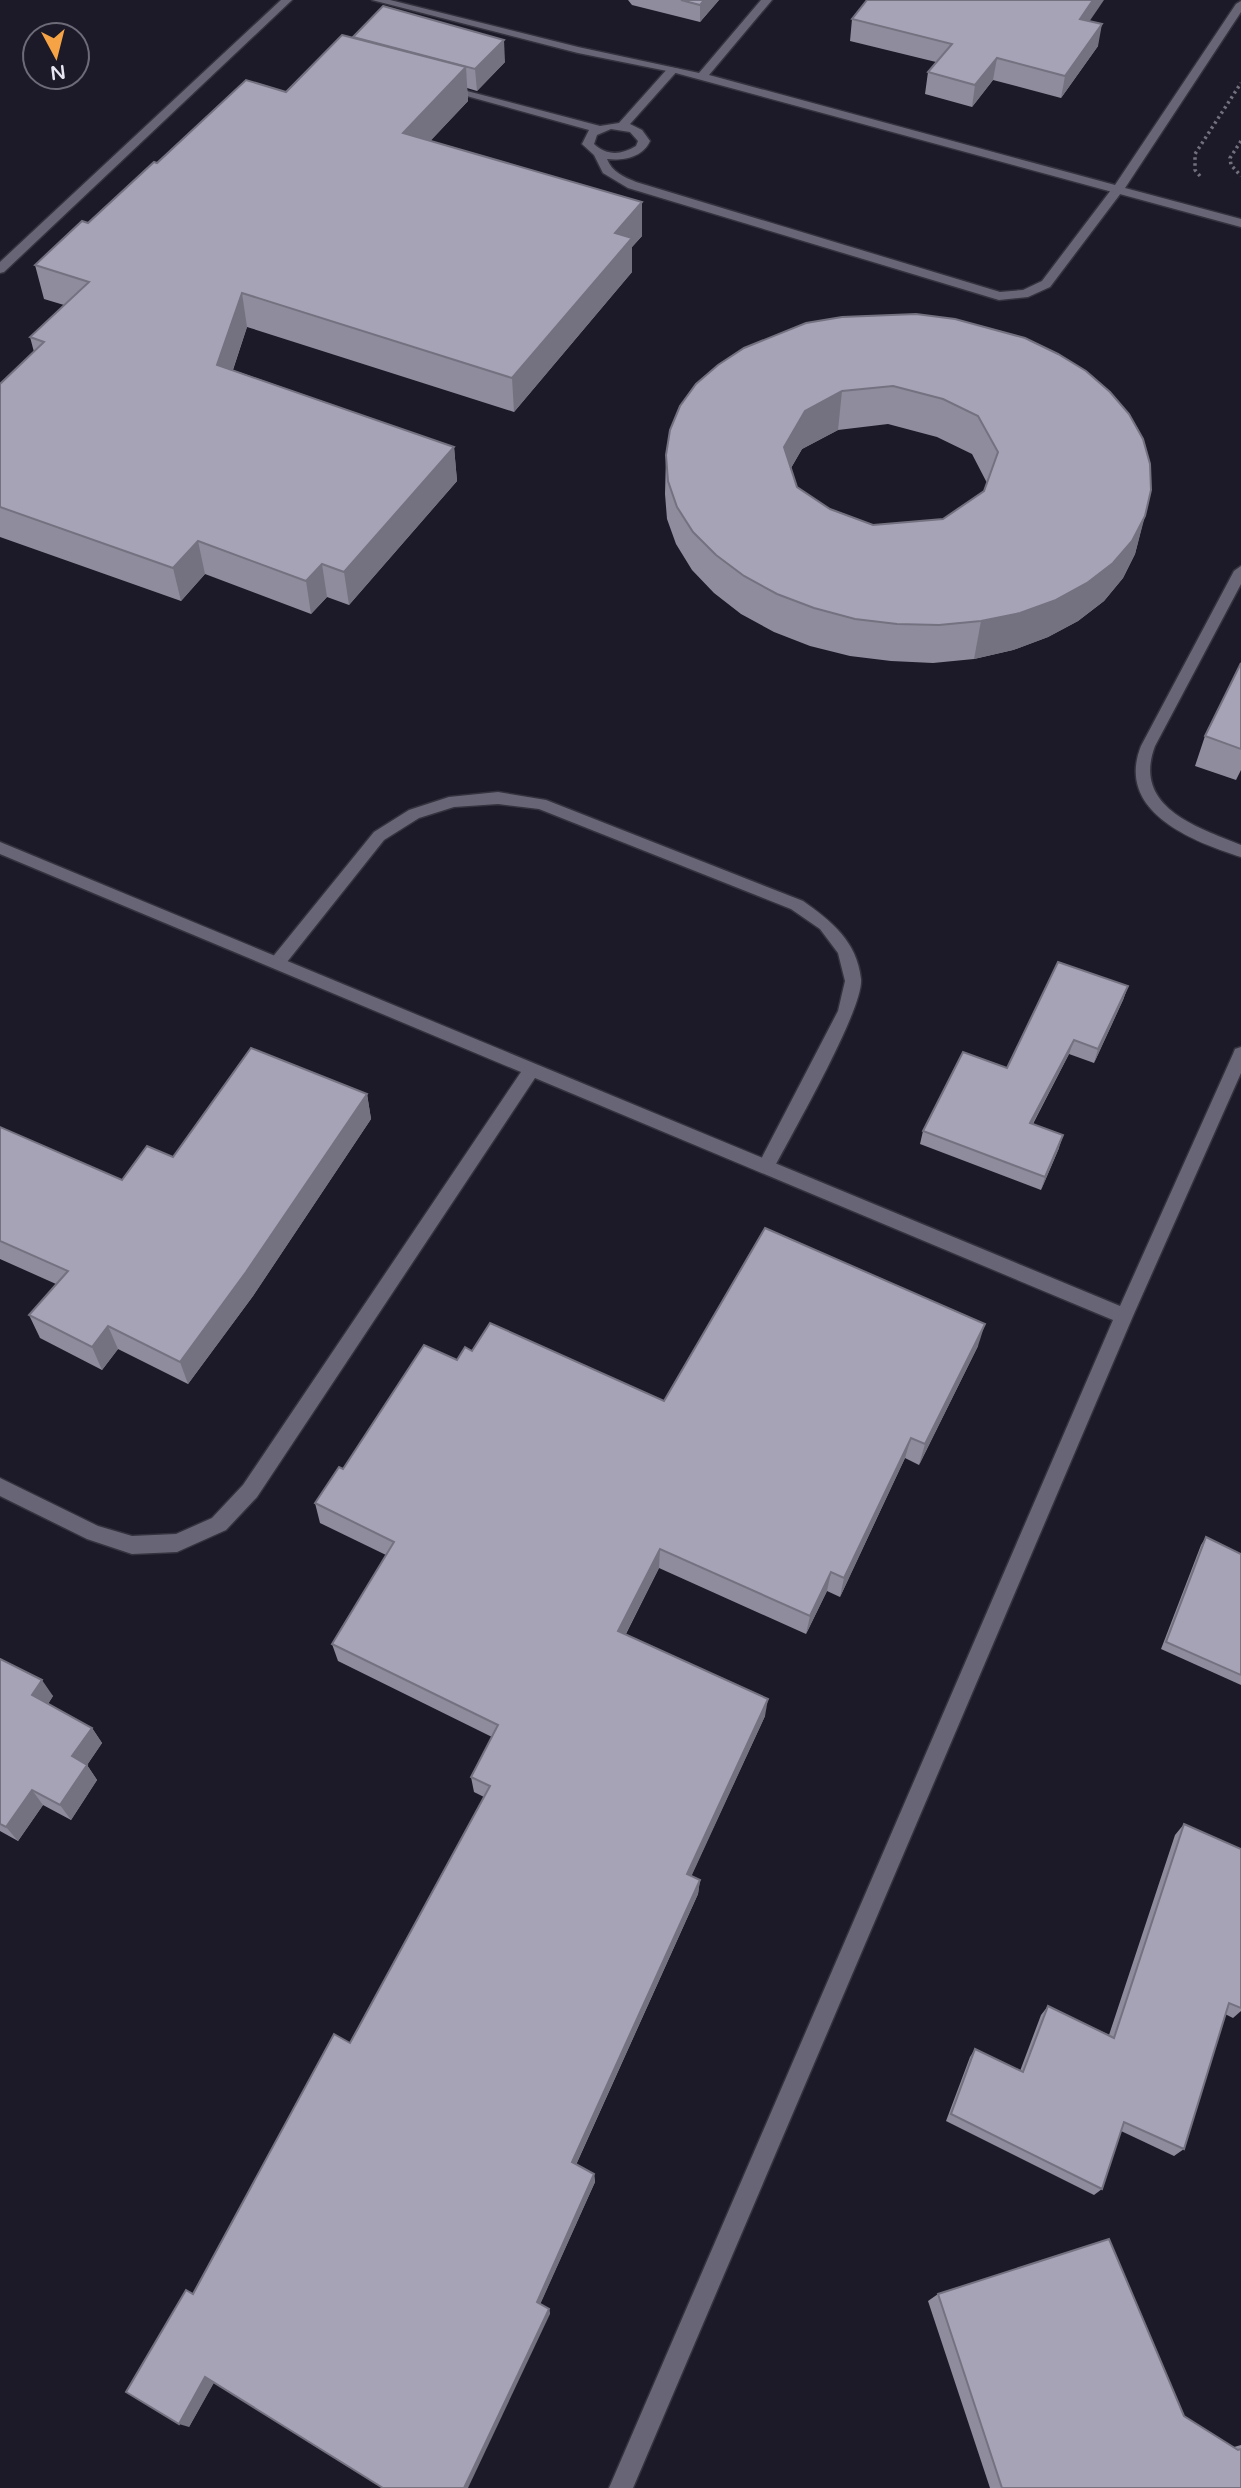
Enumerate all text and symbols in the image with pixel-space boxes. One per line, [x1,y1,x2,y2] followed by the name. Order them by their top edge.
[21,21,91,91] north arrow
[49,60,67,84] text: N

